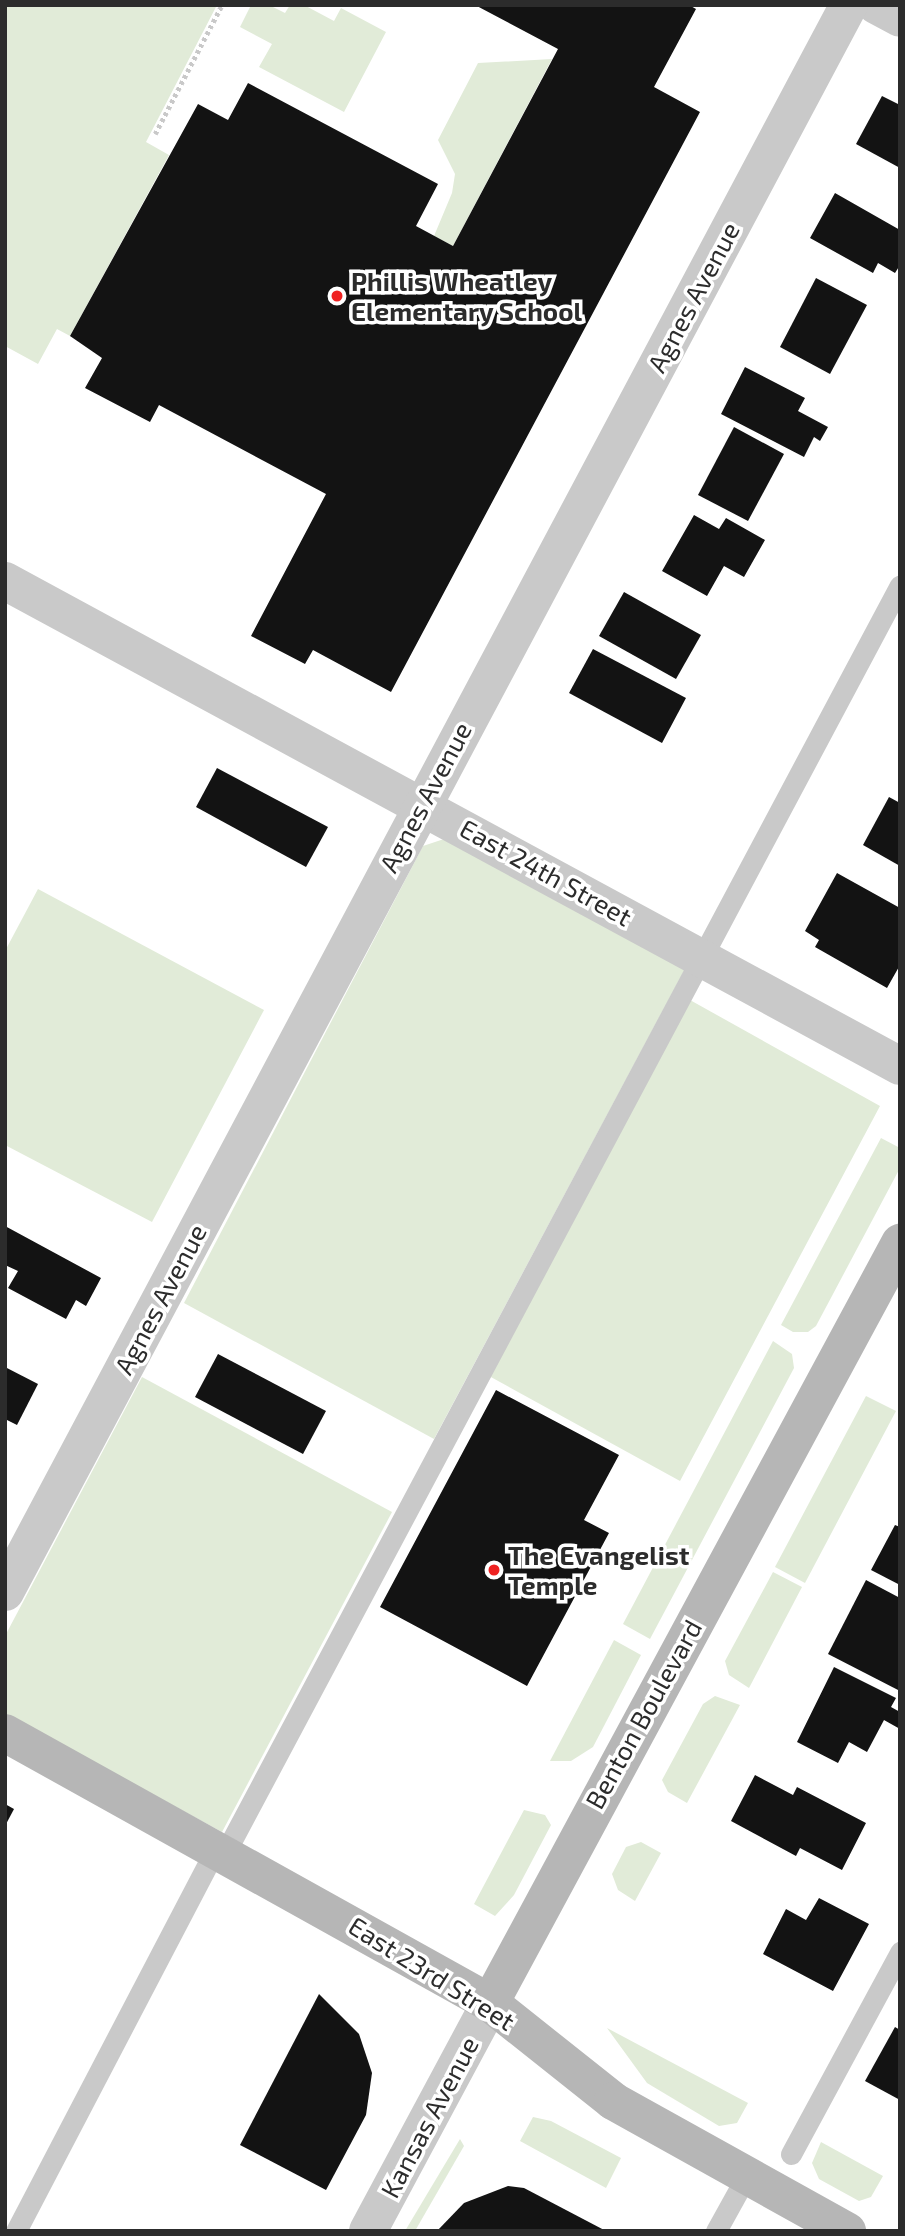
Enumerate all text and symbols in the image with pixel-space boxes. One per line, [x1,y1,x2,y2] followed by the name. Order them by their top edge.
[640,216,746,378] street label: Agnes Avenue
[351,265,583,326] place label: Phillis Wheatley Elementary School
[329,288,345,304] marker: Phillis Wheatley Elementary School
[372,716,478,878] street label: Agnes Avenue
[455,812,637,932] street label: East 24th Street
[107,1218,213,1380] street label: Agnes Avenue
[508,1539,689,1600] place label: The Evangelist Temple
[486,1562,502,1578] marker: The Evangelist Temple
[578,1614,708,1814] street label: Benton Boulevard
[343,1909,521,2037] street label: East 23rd Street
[373,2031,485,2203] street label: Kansas Avenue

